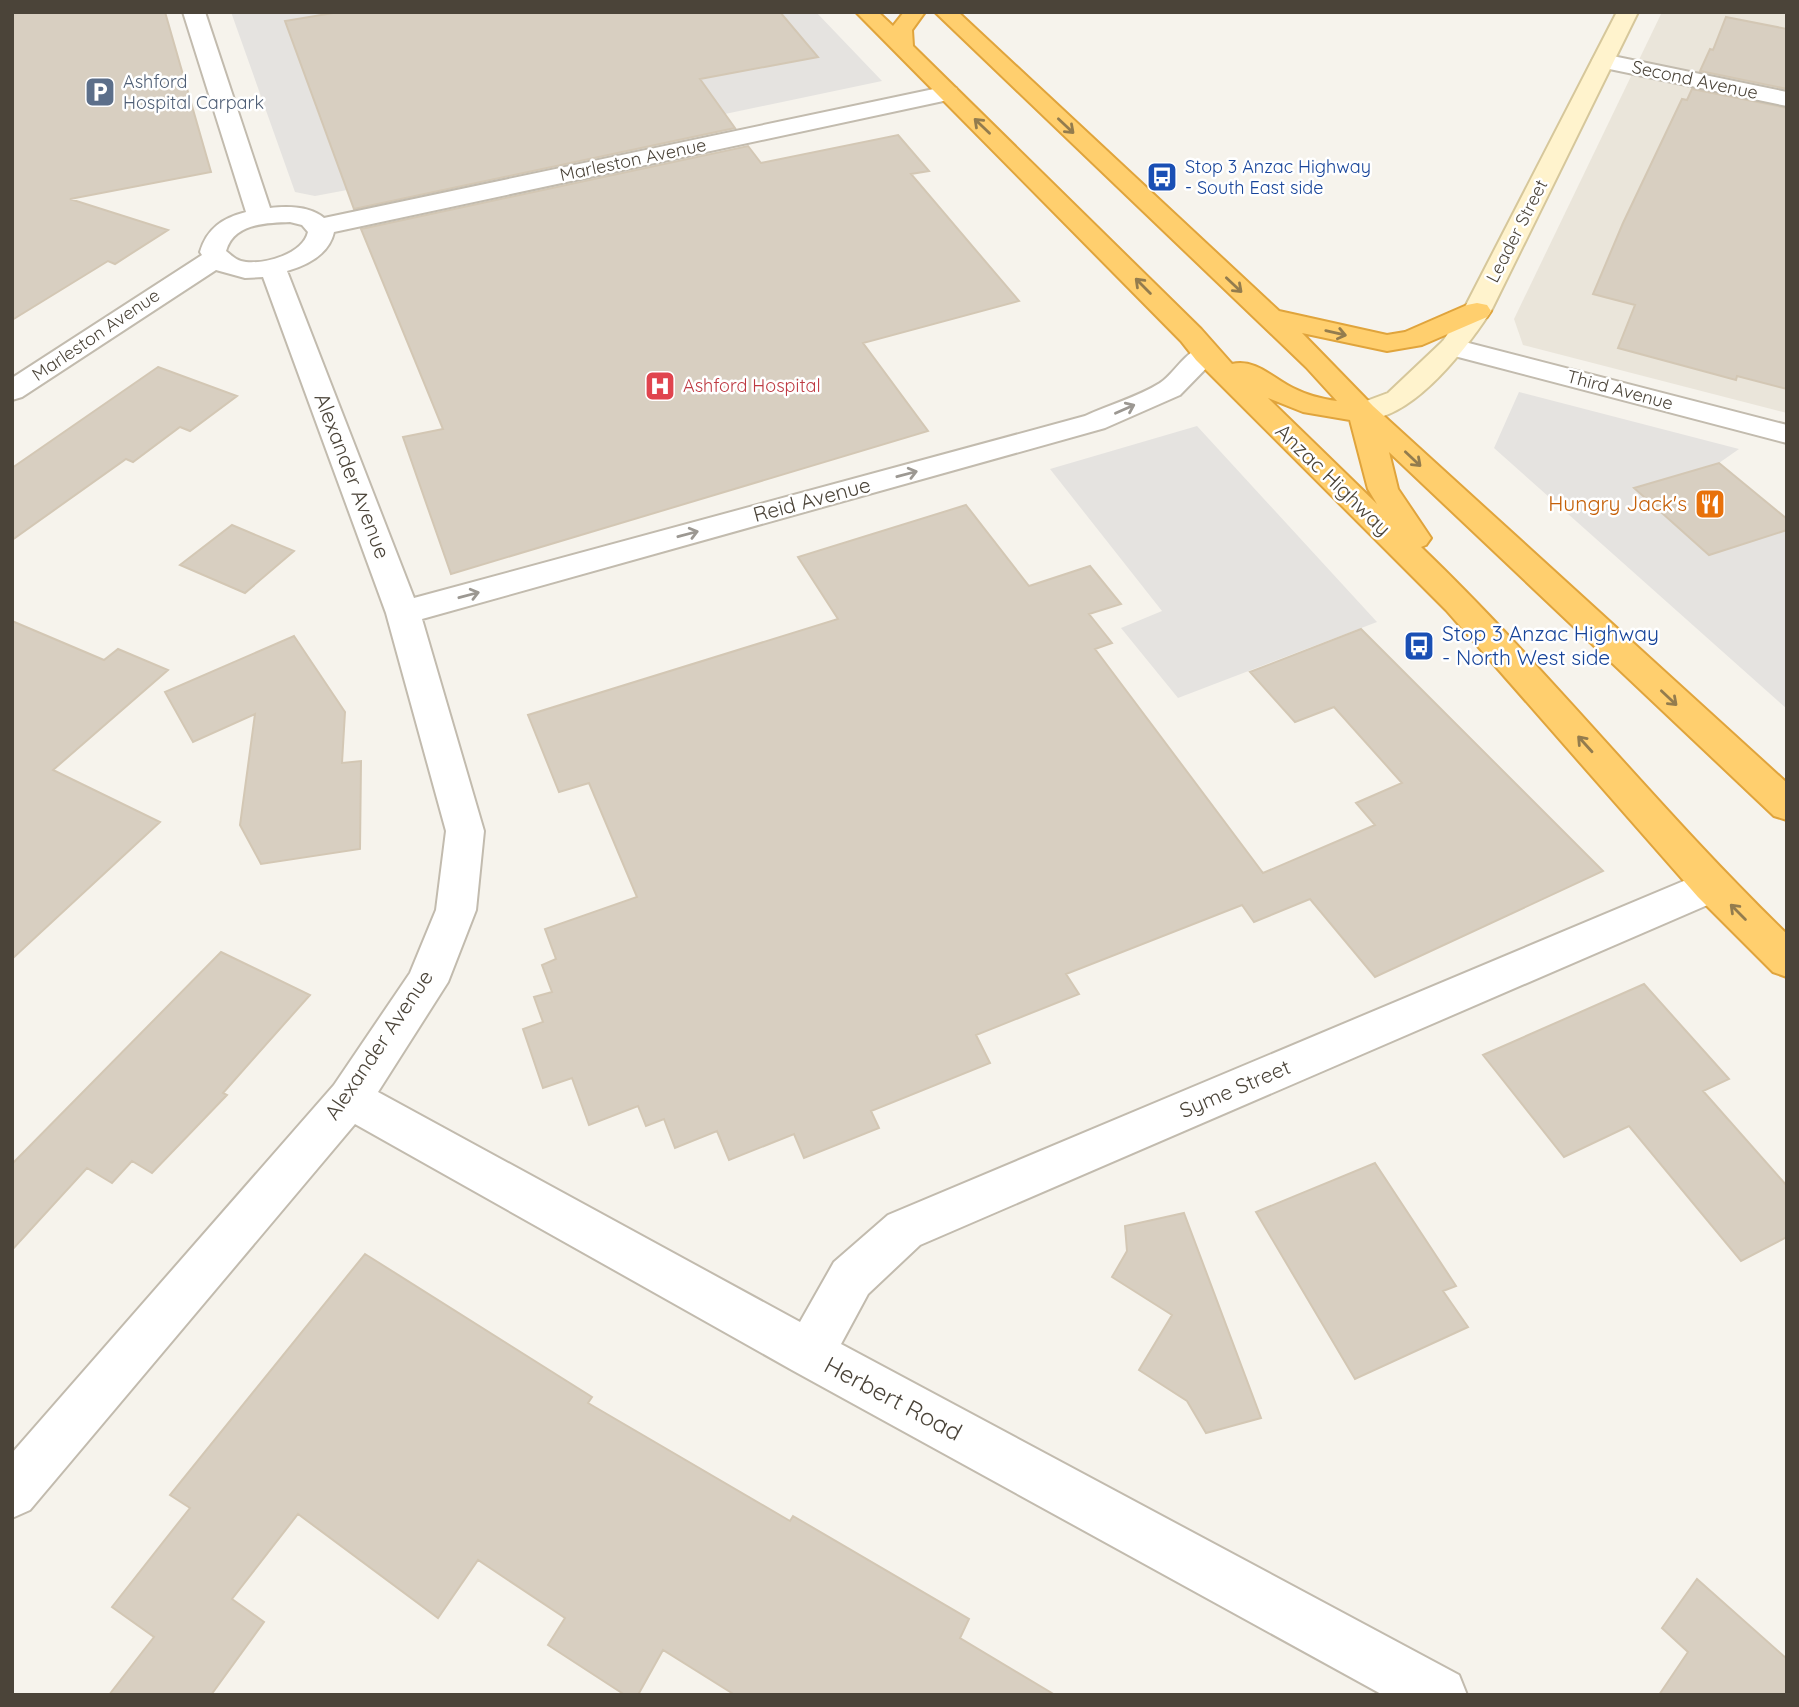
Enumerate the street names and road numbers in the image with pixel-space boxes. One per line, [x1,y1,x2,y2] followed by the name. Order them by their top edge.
[1630,55,1760,104] street label: Second Avenue
[558,133,708,186] street label: Marleston Avenue
[1481,175,1552,286] street label: Leader Street
[28,283,164,386] street label: Marleston Avenue
[1565,364,1676,415] street label: Third Avenue
[309,389,396,562] street label: Alexander Avenue
[1271,418,1397,541] street label: Anzac Highway
[750,471,873,527] street label: Reid Avenue
[318,965,438,1124] street label: Alexander Avenue
[1175,1053,1294,1123] street label: Syme Street
[819,1349,967,1447] street label: Herbert Road

